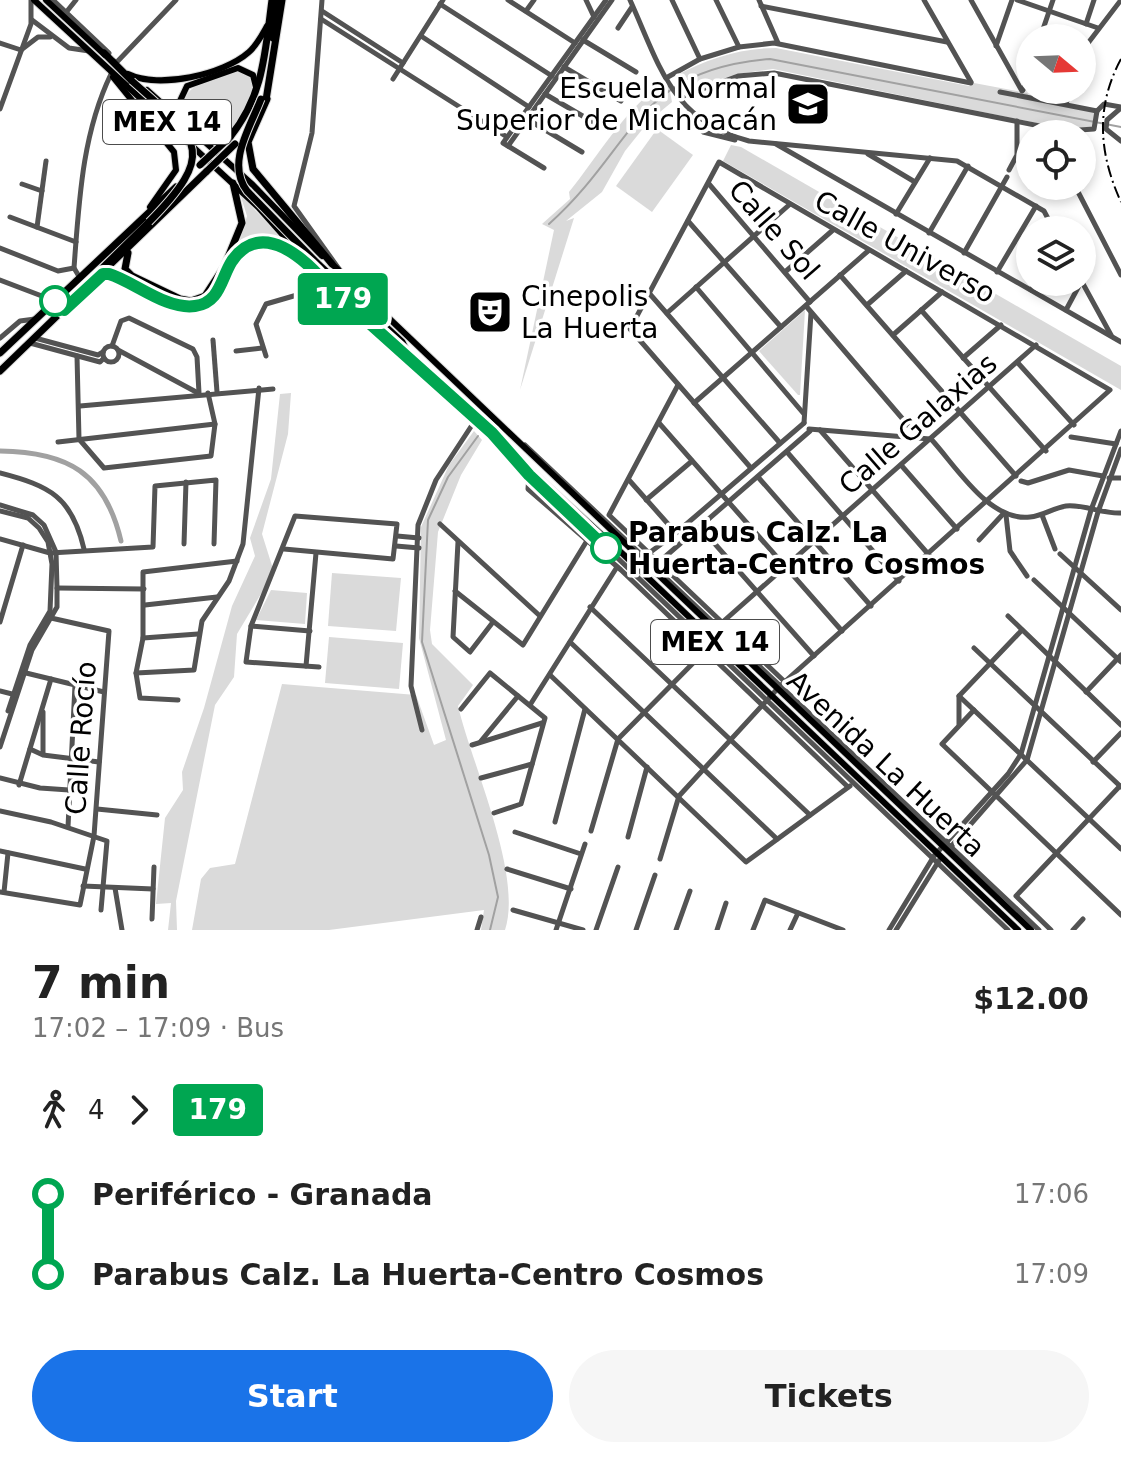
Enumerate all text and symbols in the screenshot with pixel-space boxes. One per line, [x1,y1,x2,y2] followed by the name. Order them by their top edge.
[1016,24,1096,104] north arrow
[1016,24,1096,296] map controls
[456,72,777,137] place label: Escuela Normal Superior de Michoacán
[784,80,832,128] school or university icon: Escuela Normal Superior de Michoacán
[103,100,231,144] road number: MEX 14
[1016,120,1096,200] button: locate
[722,173,826,287] street label: Calle Sol
[809,184,1001,310] street label: Calle Universo
[1016,216,1096,296] button: layers
[297,273,389,325] line badge: 179
[521,280,658,345] place label: Cinepolis La Huerta
[314,282,372,315] text: 179
[40,286,70,316] unlabelled marker
[466,288,514,336] theatre icon: Cinepolis La Huerta
[832,347,1004,501] street label: Calle Galaxias
[628,516,985,581] place label: Parabus Calz. La Huerta-Centro Cosmos
[591,533,621,563] marker: Parabus Calz. La Huerta-Centro Cosmos
[651,620,779,664] road number: MEX 14
[59,660,103,816] street label: Calle Rocío
[780,664,992,864] street label: Avenida La Huerta
[32,957,170,1008] text: 7 min
[973,981,1089,1016] text: $12.00
[32,1013,284,1043] text: 17:02 – 17:09 · Bus
[32,1088,76,1132] icon: walk
[117,1088,161,1132] icon: forward
[189,1093,247,1126] text: 179
[88,1095,105,1125] text: 4
[92,1177,433,1212] text: Periférico - Granada
[1014,1179,1089,1209] text: 17:06
[92,1257,764,1292] text: Parabus Calz. La Huerta-Centro Cosmos
[1014,1259,1089,1289] text: 17:09
[32,1350,553,1442] button: Start
[569,1350,1089,1442] button: Tickets

